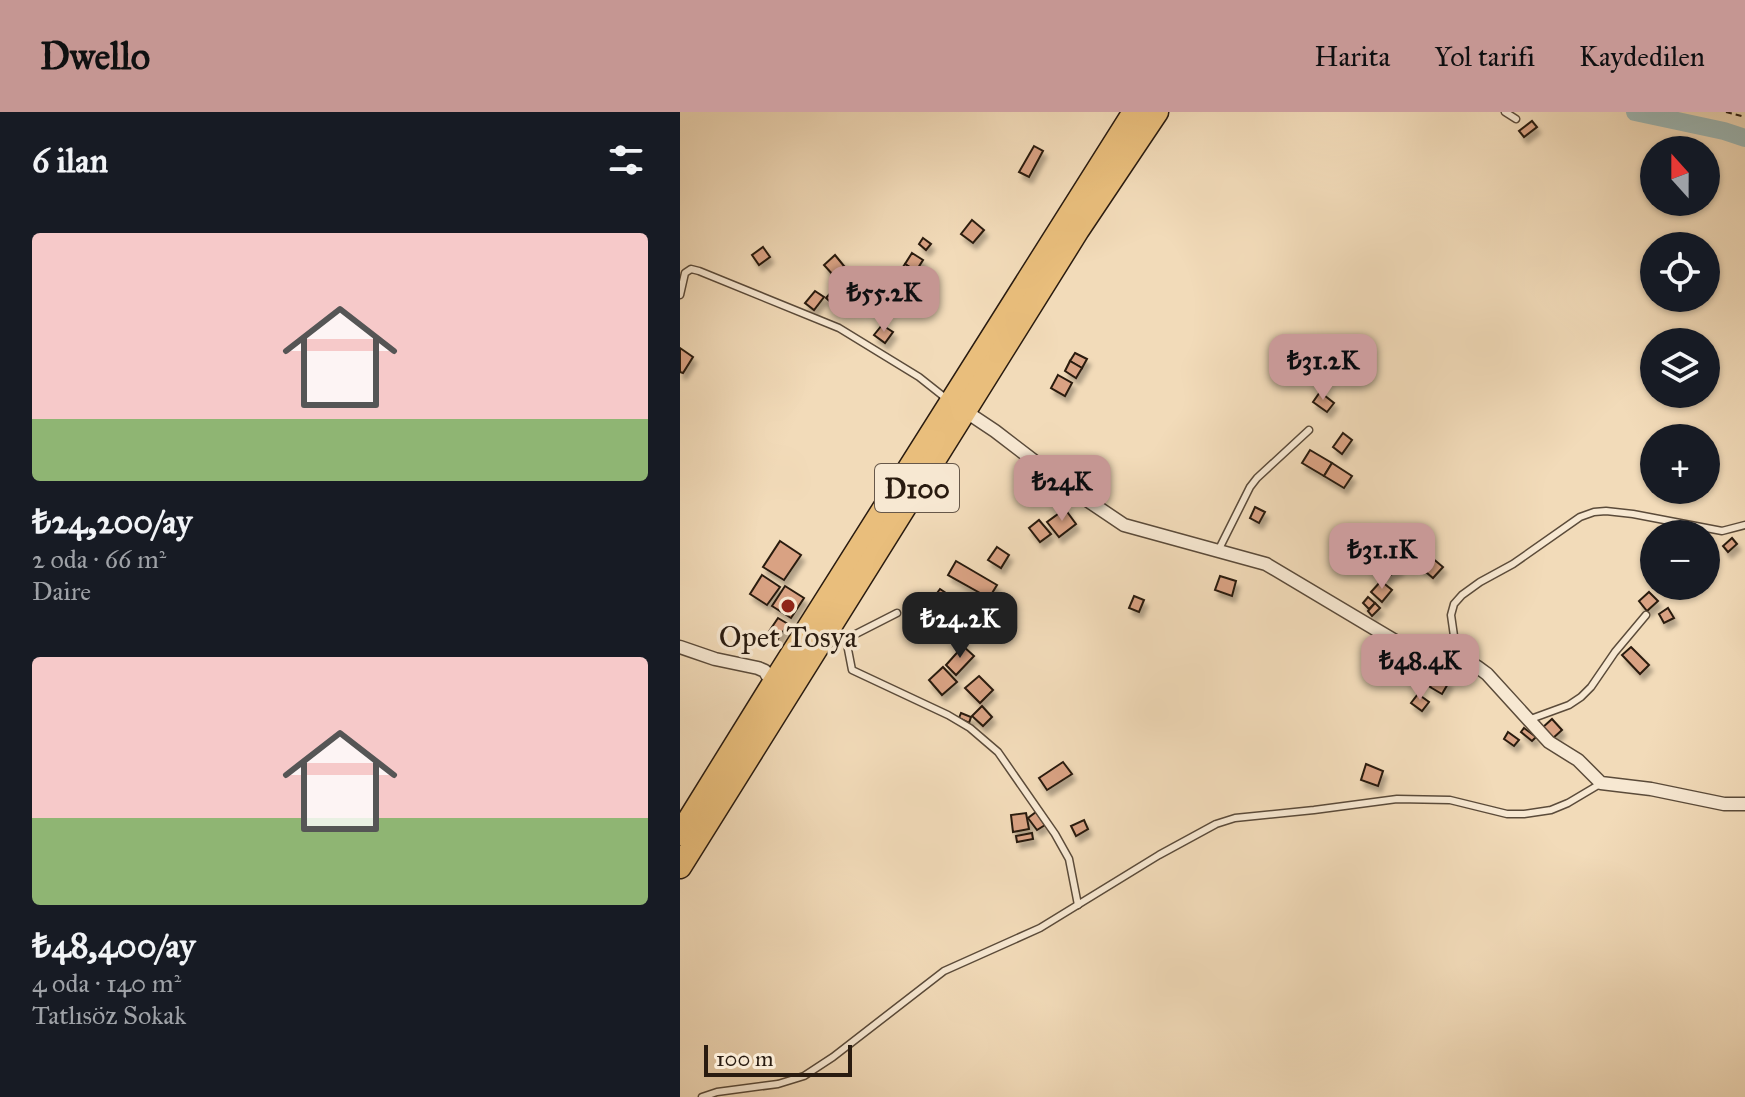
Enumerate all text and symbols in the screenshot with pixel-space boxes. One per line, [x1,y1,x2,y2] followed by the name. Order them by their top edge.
[40,33,150,79] text: Dwello
[1314,39,1390,74] text: Harita
[1434,39,1535,74] text: Yol tarifi
[1579,39,1705,74] text: Kaydedilen
[1640,136,1720,216] north arrow
[1640,136,1720,600] map controls
[604,138,648,182] icon: filters
[32,140,108,181] text: 6 ilan
[1640,232,1720,312] button: locate
[819,266,949,334] pin: ₺55.2K
[846,276,922,308] text: ₺55.2K
[268,285,412,429] icon: home
[1640,328,1720,408] button: layers
[1258,334,1388,402] pin: ₺31.2K
[1287,344,1359,376] text: ₺31.2K
[1640,424,1720,504] button: +
[1015,455,1109,523] pin: ₺24K
[875,464,959,512] road number: D100
[1032,465,1092,497] text: ₺24K
[32,501,192,542] text: ₺24,200/ay
[1640,520,1720,600] button: −
[1317,523,1447,591] pin: ₺31.1K
[1347,533,1417,565] text: ₺31.1K
[32,543,166,575] text: 2 oda · 66 m²
[32,575,91,607] text: Daire
[895,592,1025,660] pin: ₺24.2K
[779,597,797,615] marker: Opet Tosya
[920,602,1000,634] text: ₺24.2K
[719,619,858,655] place label: Opet Tosya
[1355,634,1485,702] pin: ₺48.4K
[1379,644,1461,676] text: ₺48.4K
[268,709,412,853] icon: home
[32,925,195,966] text: ₺48,400/ay
[32,967,181,999] text: 4 oda · 140 m²
[32,999,186,1031] text: Tatlısöz Sokak
[704,1041,852,1077] scale bar
[716,1045,773,1072] text: 100 m

